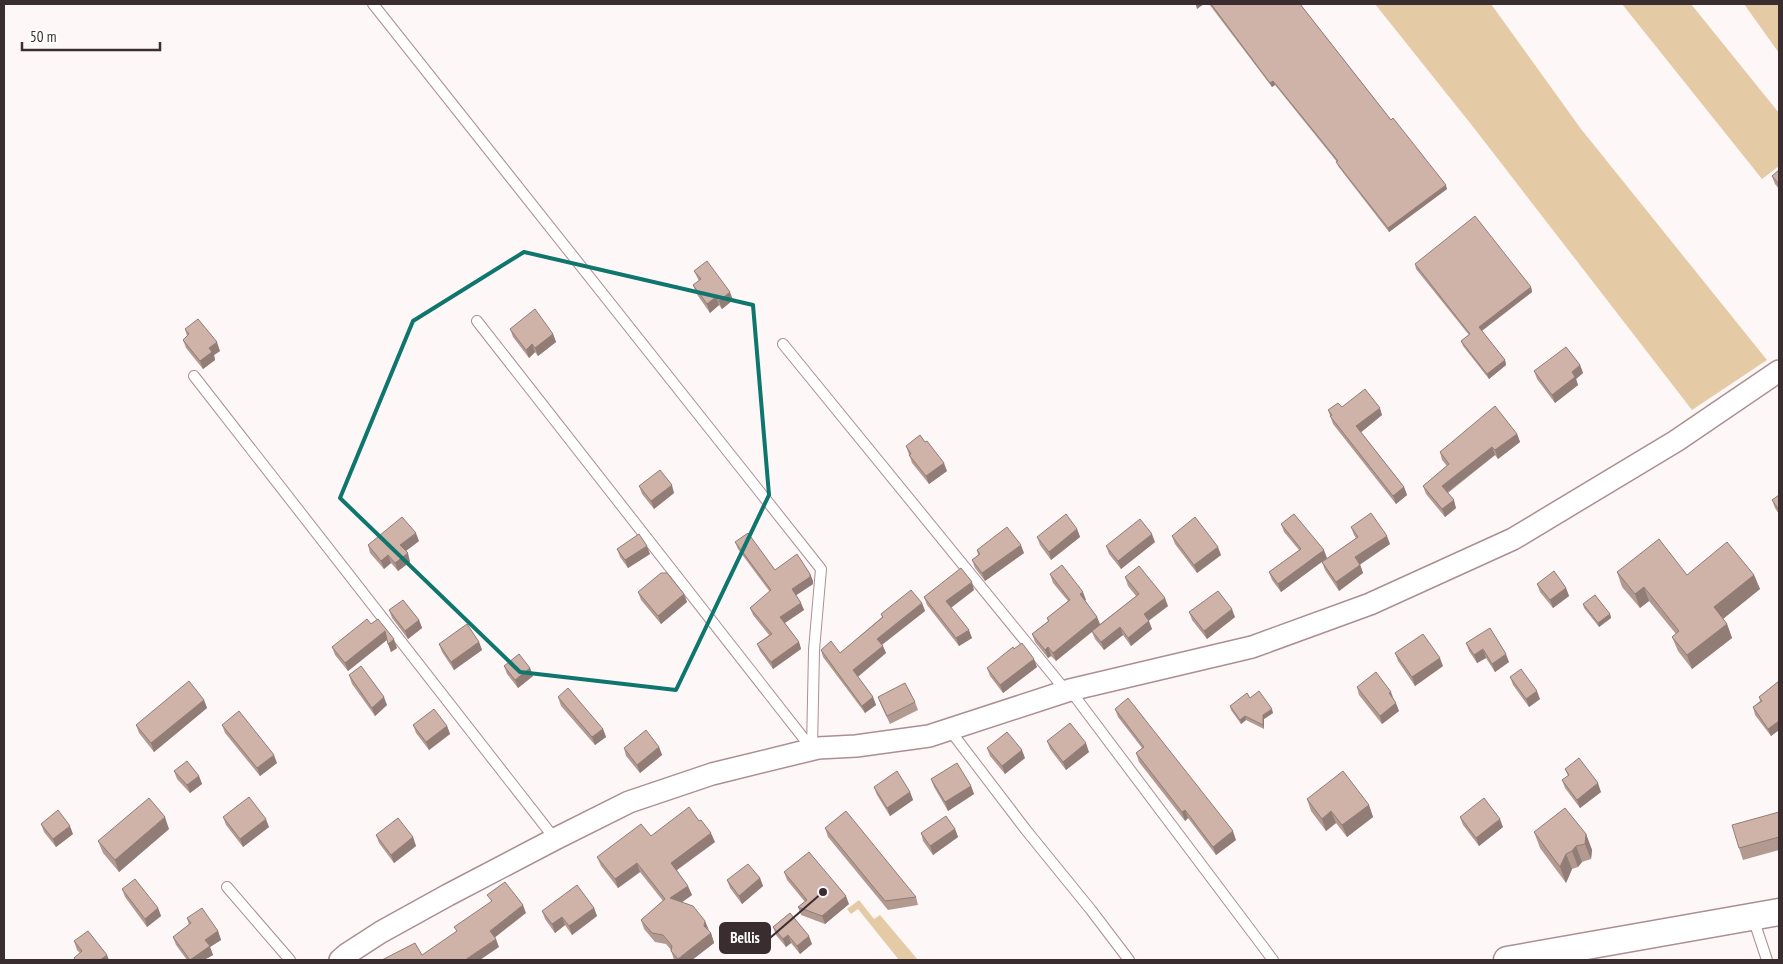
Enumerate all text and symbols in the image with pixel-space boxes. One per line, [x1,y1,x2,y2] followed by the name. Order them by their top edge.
[22,20,160,52] scale bar
[30,27,56,46] text: 50 m
[720,923,770,953] callout: Bellis
[730,928,760,947] text: Bellis

